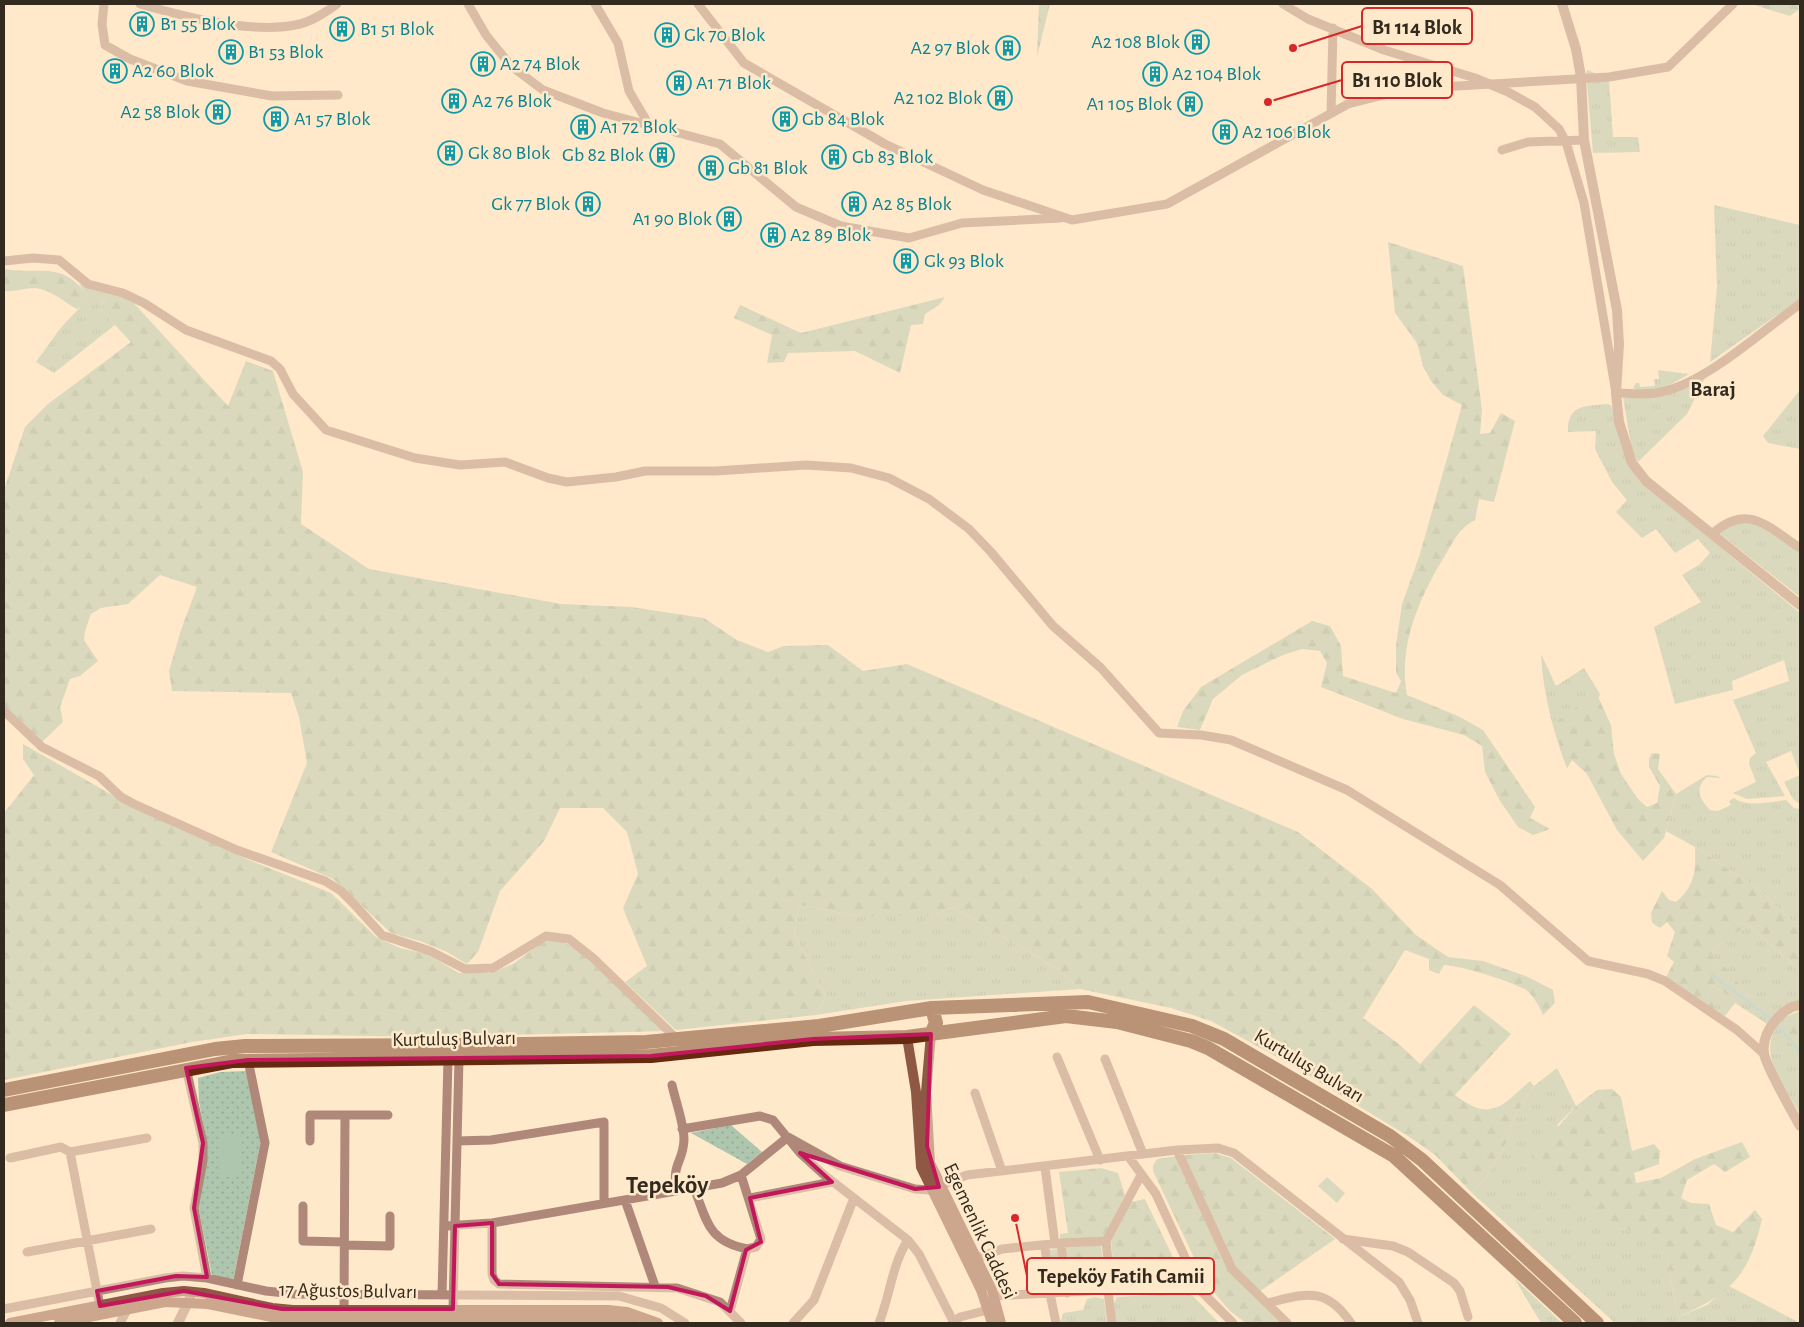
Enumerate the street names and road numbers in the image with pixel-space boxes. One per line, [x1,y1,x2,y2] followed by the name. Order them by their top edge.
[1251,1026,1367,1106] street label: Kurtuluş Bulvarı
[392,1028,516,1050] street label: Kurtuluş Bulvarı
[940,1160,1020,1302] street label: Egemenlik Caddesi
[279,1280,417,1302] street label: 17 Ağustos Bulvarı

